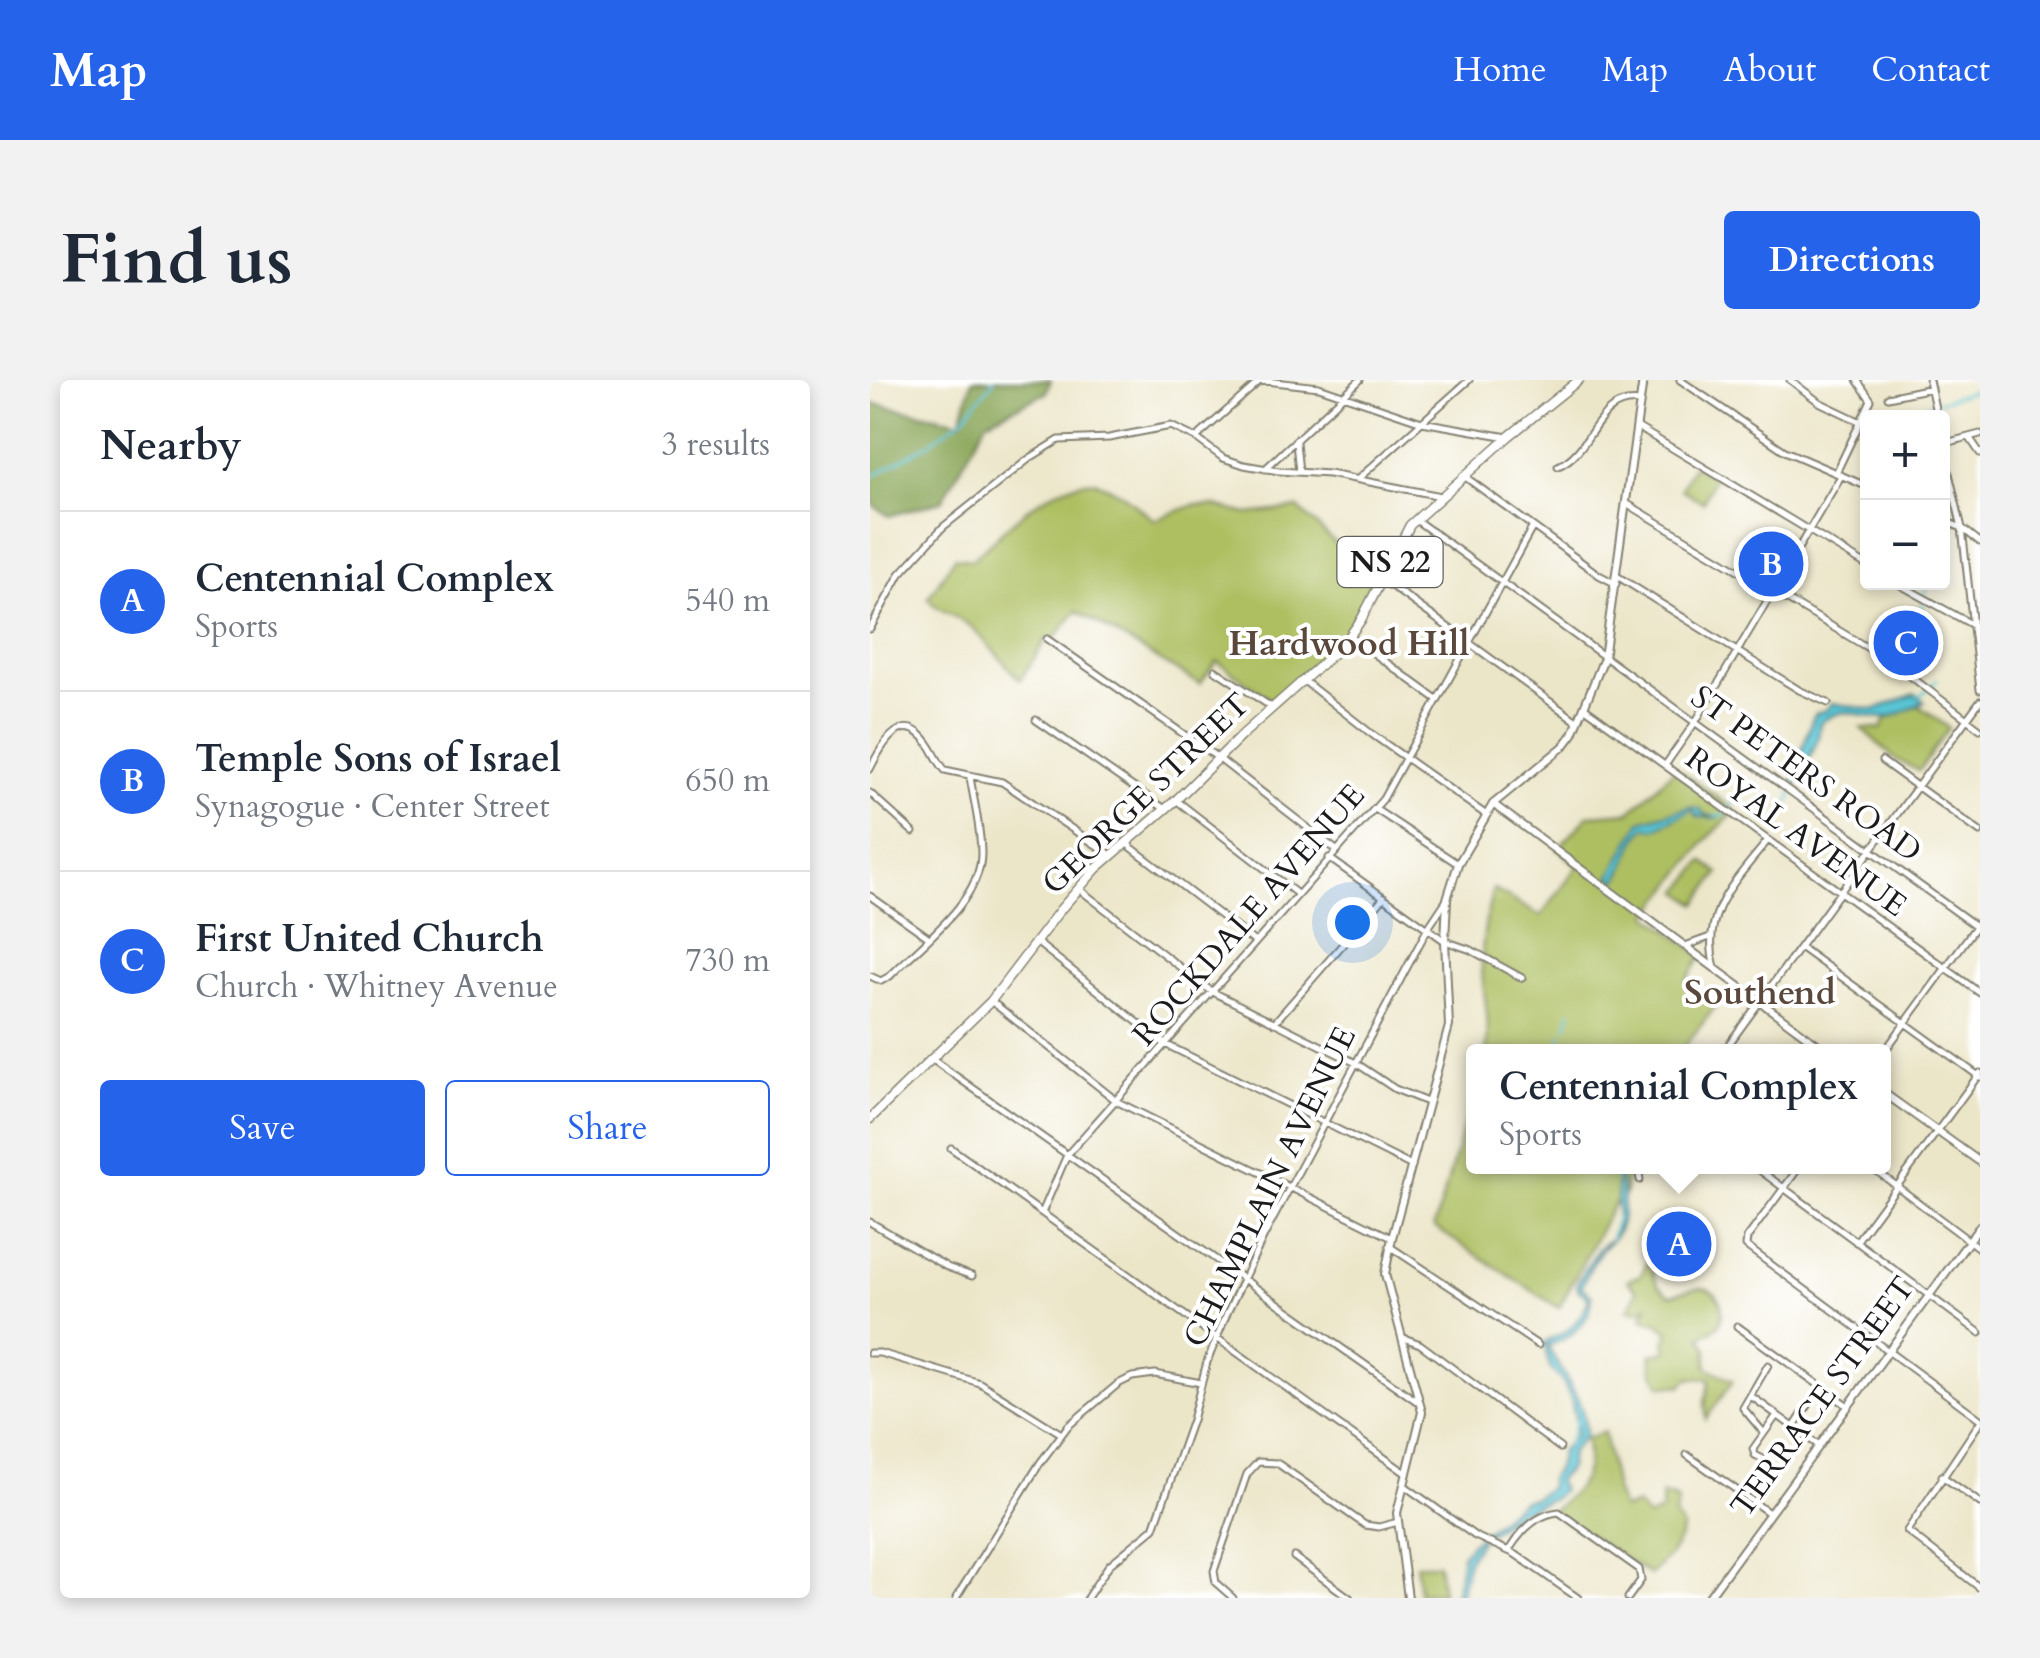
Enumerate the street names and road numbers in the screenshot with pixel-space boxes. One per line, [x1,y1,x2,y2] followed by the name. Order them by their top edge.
[1338,537,1442,587] road number: NS 22
[1682,675,1930,873] street label: ST PETERS ROAD
[1032,683,1260,905] street label: GEORGE STREET
[1676,737,1916,927] street label: ROYAL AVENUE
[1123,775,1375,1055] street label: ROCKDALE AVENUE
[1173,1020,1367,1354] street label: CHAMPLAIN AVENUE
[1721,1268,1925,1526] street label: TERRACE STREET

